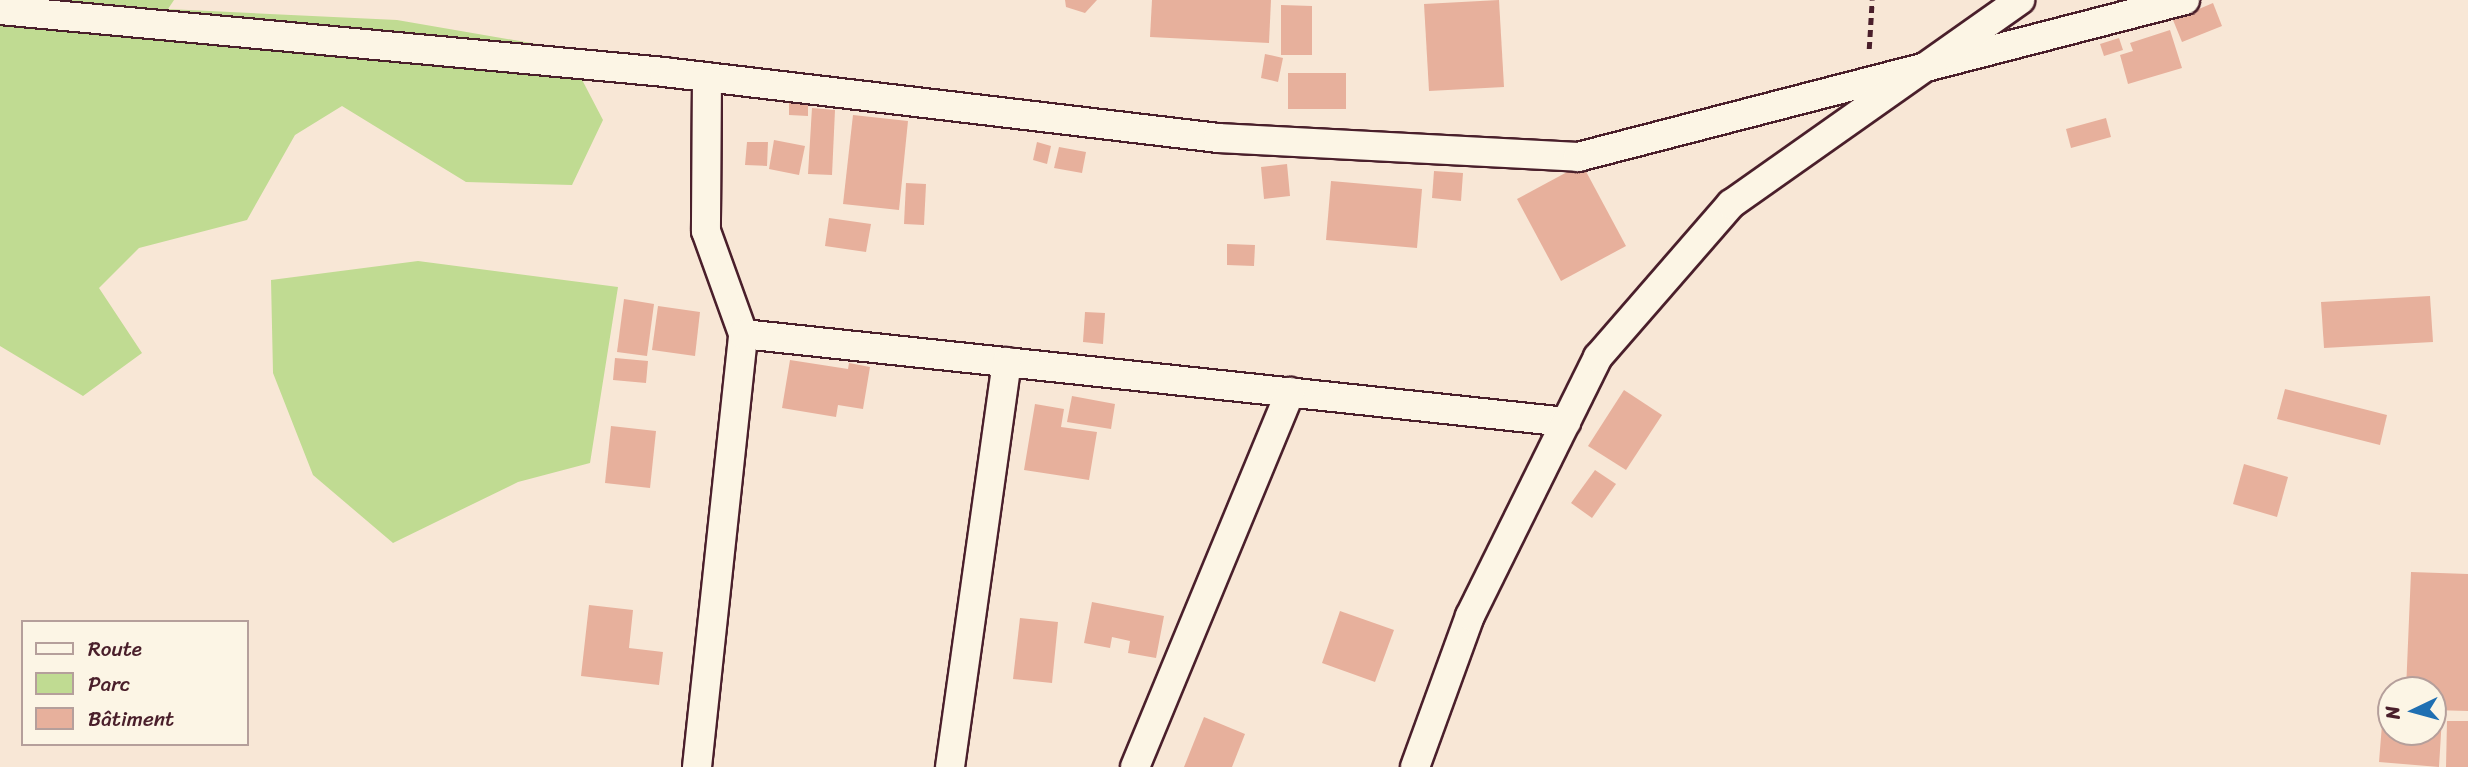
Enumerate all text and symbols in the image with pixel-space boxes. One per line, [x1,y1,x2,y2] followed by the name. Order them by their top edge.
[21,620,248,746] legend
[88,630,142,668] text: Route
[88,665,130,703] text: Parc
[2377,676,2447,746] north arrow
[88,700,174,738] text: Bâtiment
[2376,705,2410,721] text: N

